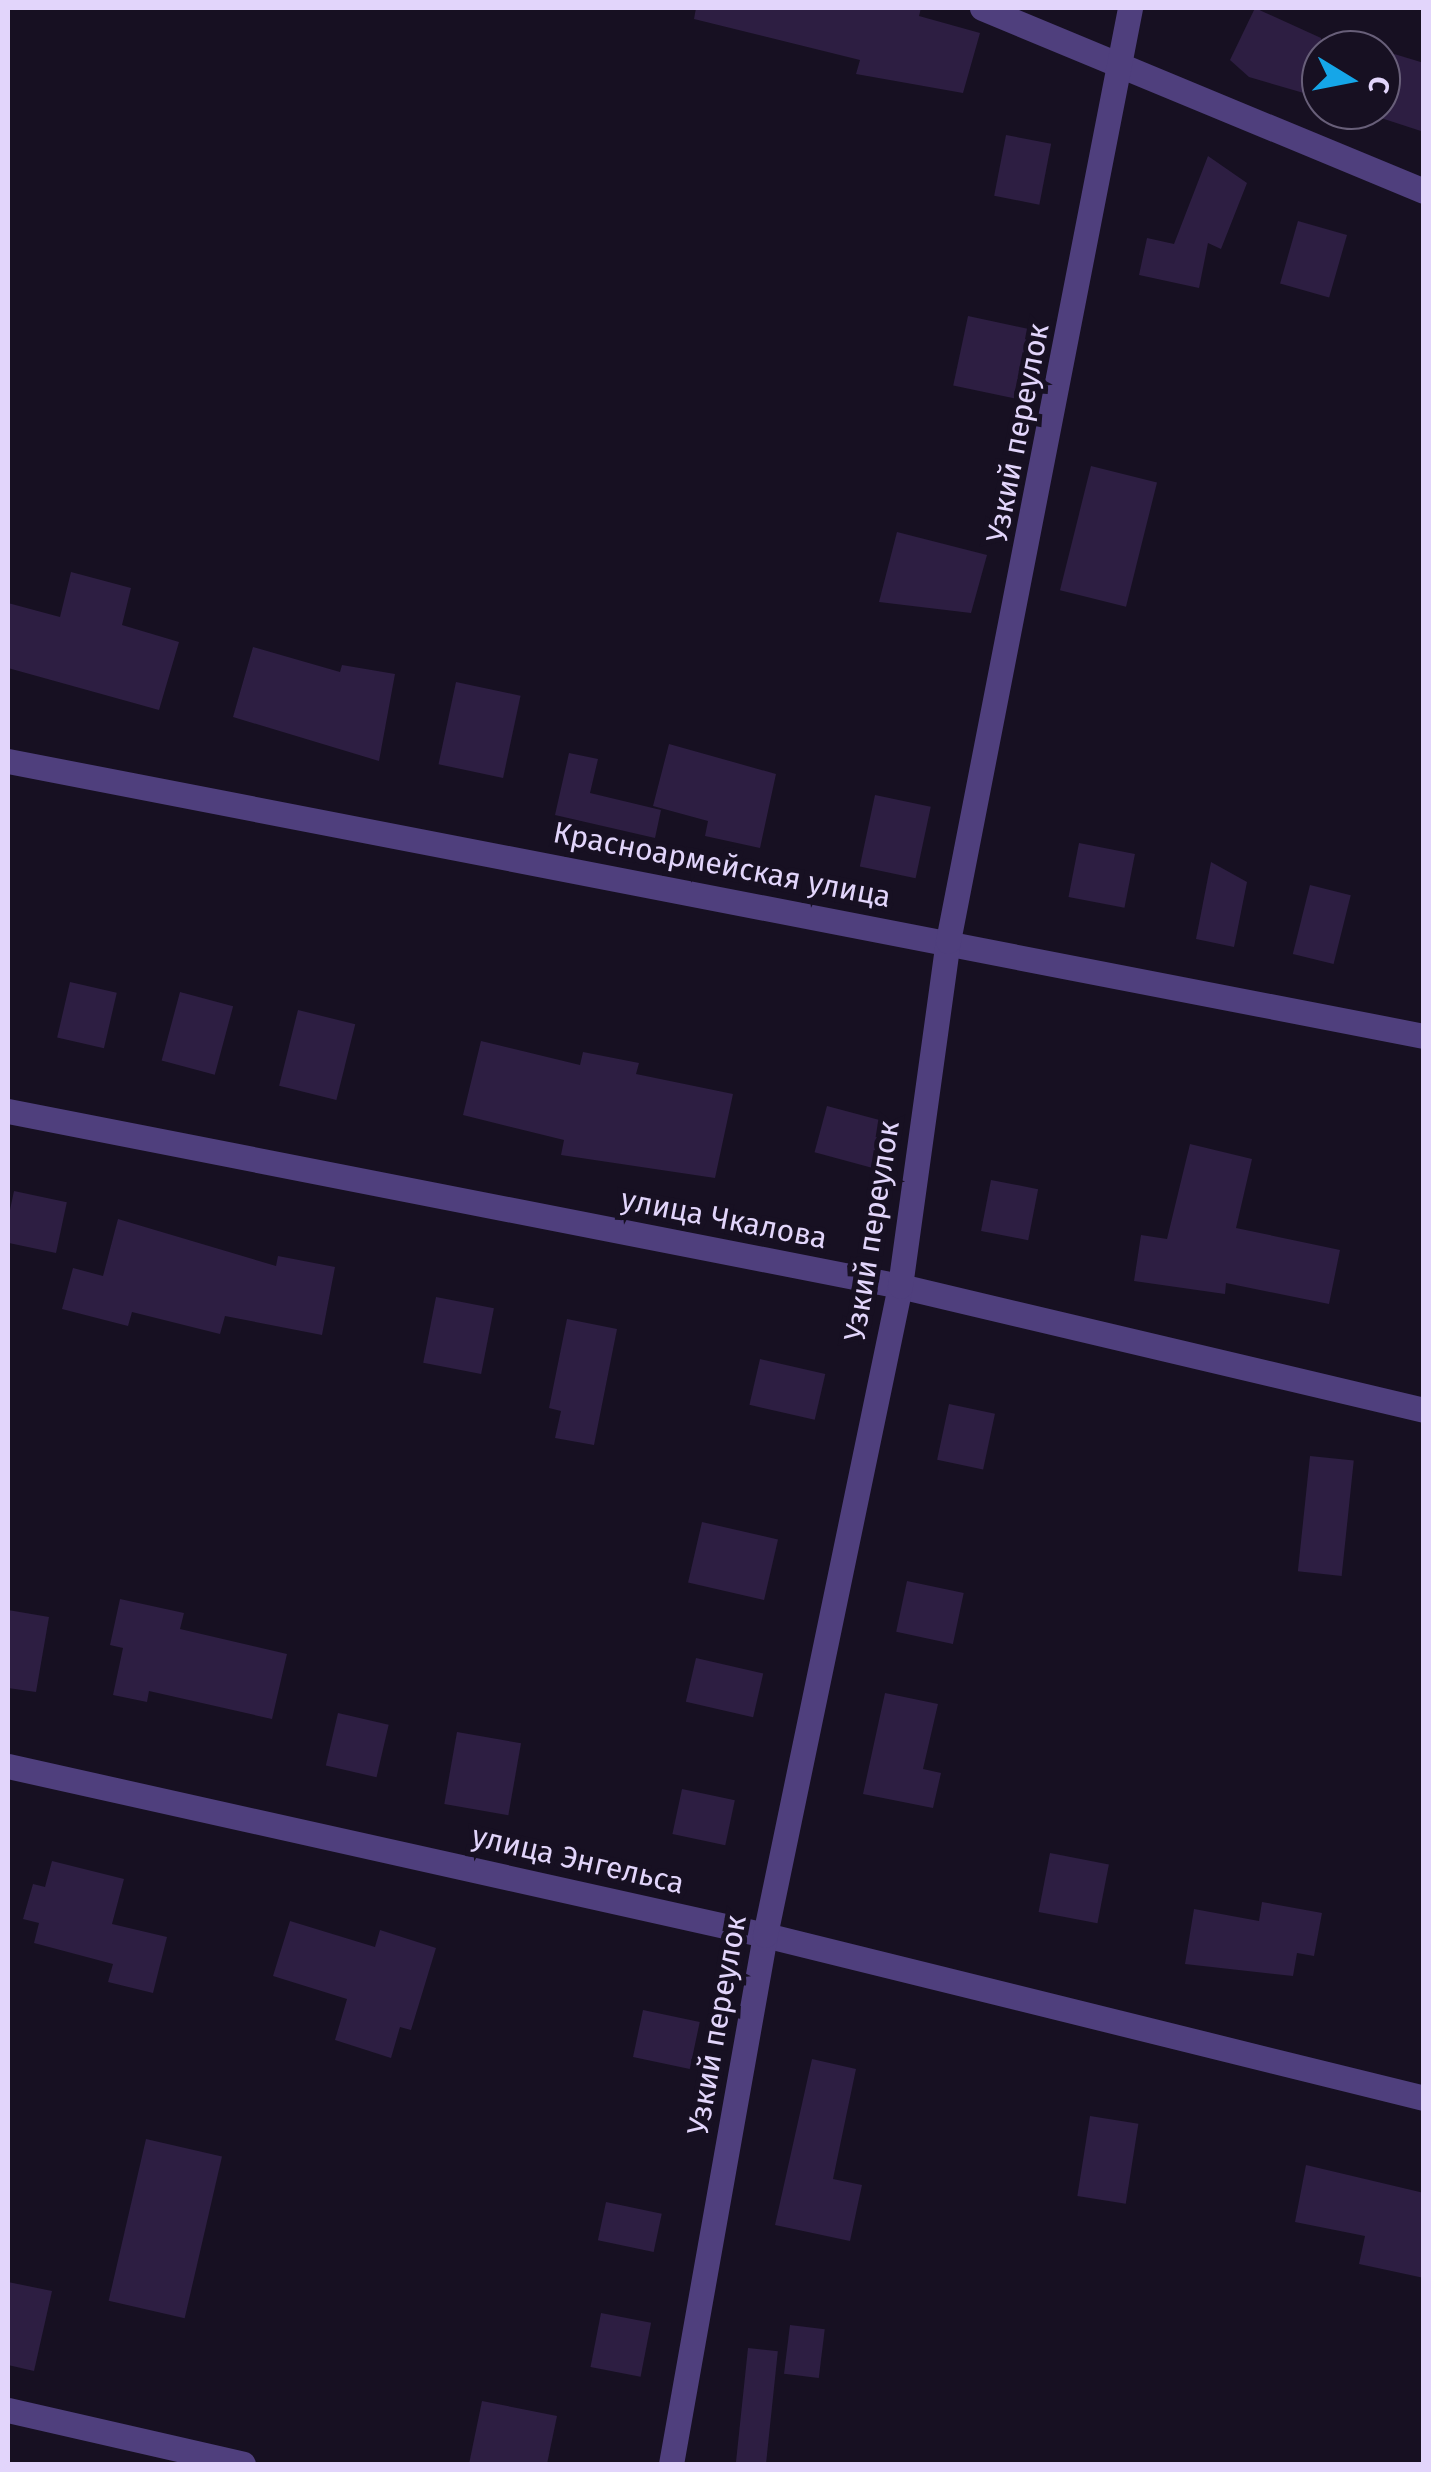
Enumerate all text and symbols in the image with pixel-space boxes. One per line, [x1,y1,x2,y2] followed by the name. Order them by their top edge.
[1301,30,1401,130] north arrow
[1361,74,1397,96] text: С
[979,320,1057,546] street label: Узкий переулок
[550,815,894,915] street label: Красноармейская улица
[837,1118,907,1344] street label: Узкий переулок
[618,1181,830,1257] street label: улица Чкалова
[468,1818,688,1902] street label: улица Энгельса
[680,1912,754,2138] street label: Узкий переулок

